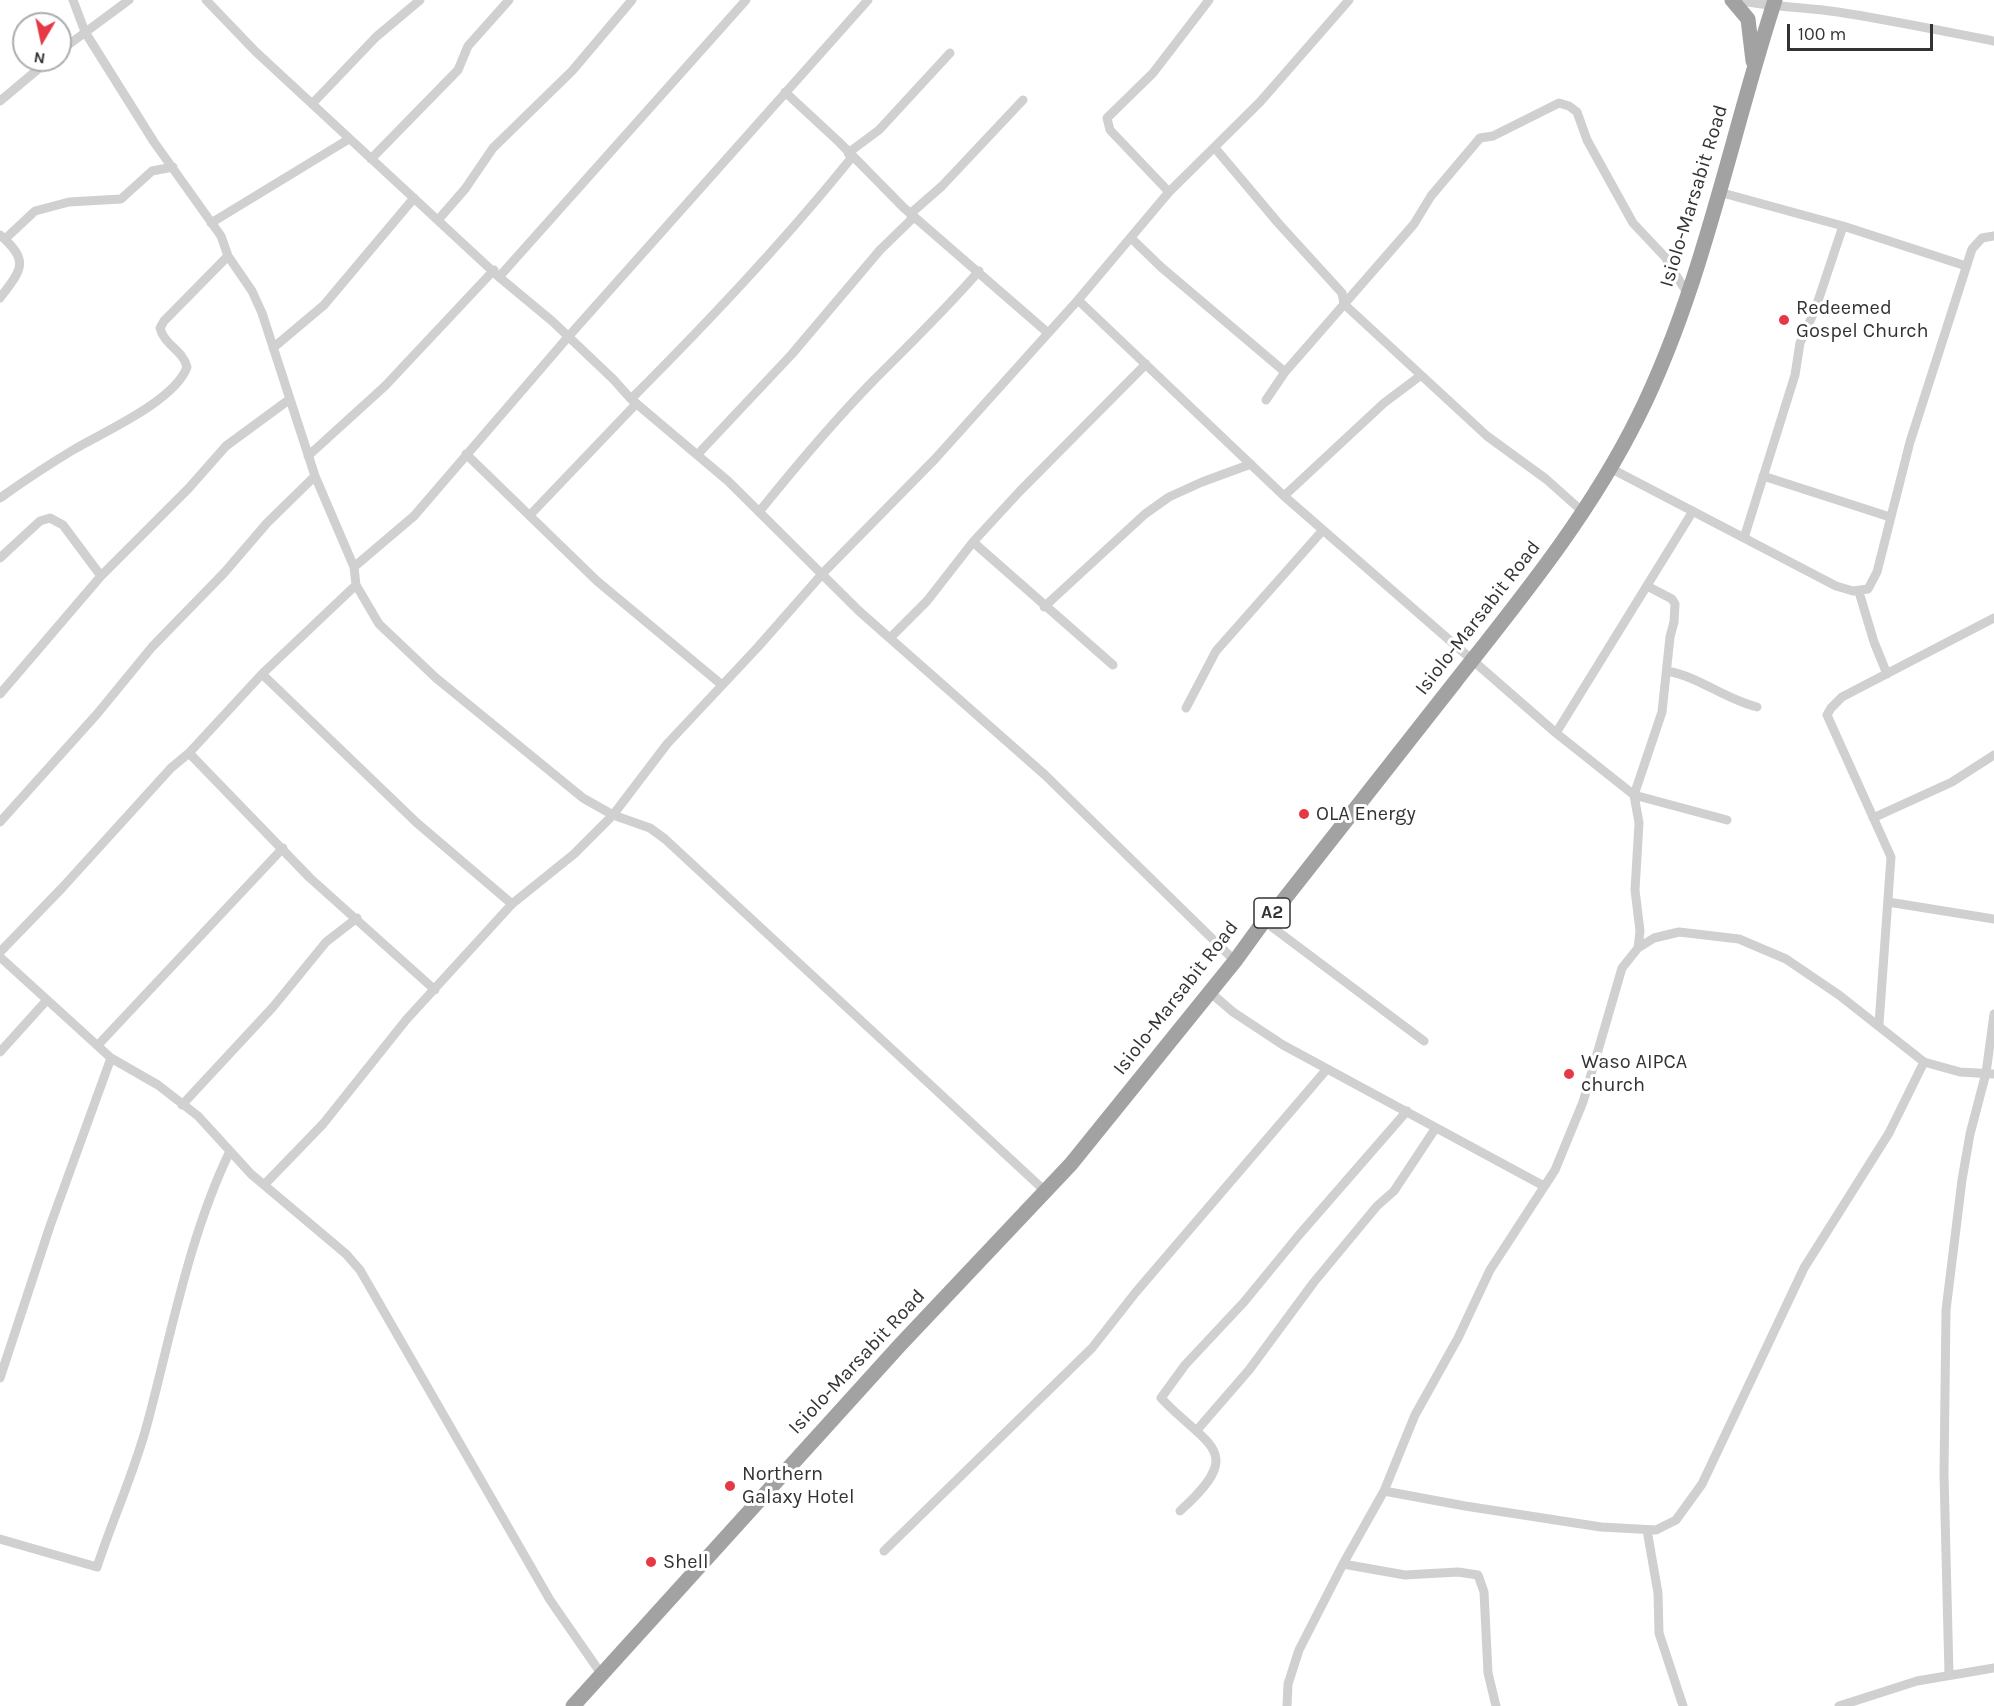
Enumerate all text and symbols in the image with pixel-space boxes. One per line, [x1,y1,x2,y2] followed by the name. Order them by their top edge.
[12,12,72,72] north arrow
[1790,12,1936,50] scale bar
[1798,23,1846,45] text: 100 m
[32,48,47,69] text: N
[1655,102,1733,290] street label: Isiolo-Marsabit Road
[1796,296,1929,343] place label: Redeemed Gospel Church
[1777,313,1791,327] marker: Redeemed Gospel Church
[1410,536,1546,700] street label: Isiolo-Marsabit Road
[1316,802,1416,826] place label: OLA Energy
[1297,807,1311,821] marker: OLA Energy
[1254,898,1290,928] road number: A2
[1108,916,1244,1080] street label: Isiolo-Marsabit Road
[1581,1050,1687,1097] place label: Waso AIPCA church
[1562,1067,1576,1081] marker: Waso AIPCA church
[784,1285,930,1439] street label: Isiolo-Marsabit Road
[742,1462,854,1509] place label: Northern Galaxy Hotel
[723,1479,737,1493] marker: Northern Galaxy Hotel
[663,1550,709,1574] place label: Shell
[644,1555,658,1569] marker: Shell

